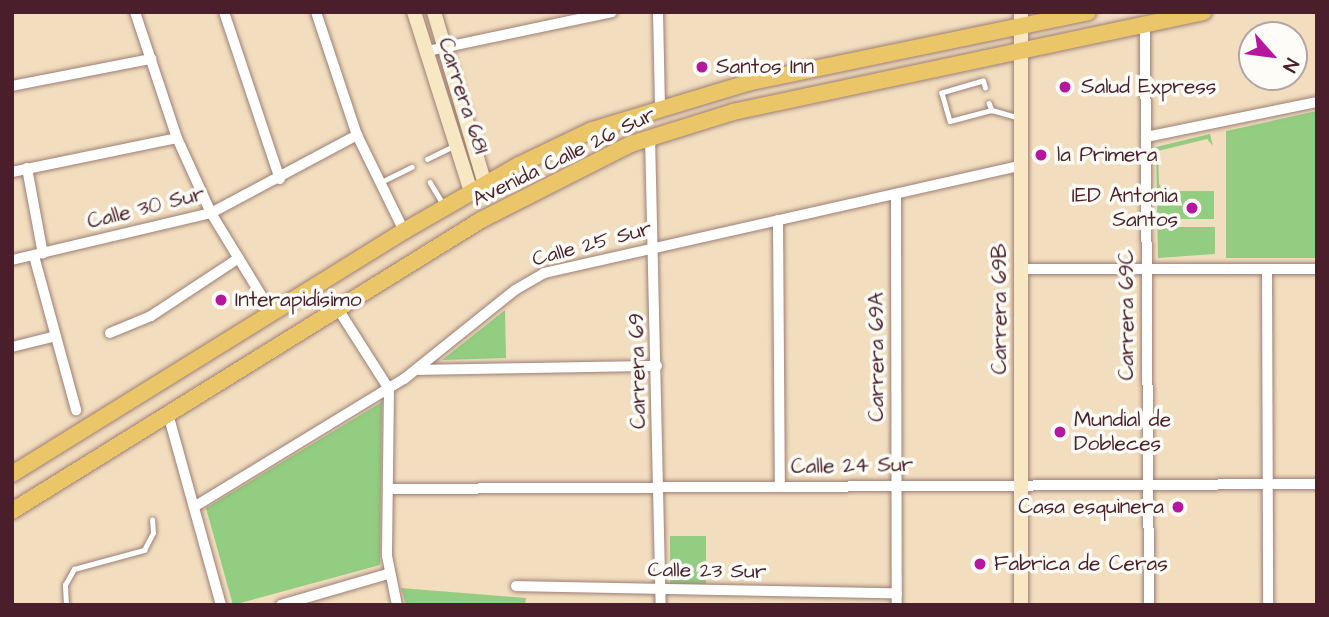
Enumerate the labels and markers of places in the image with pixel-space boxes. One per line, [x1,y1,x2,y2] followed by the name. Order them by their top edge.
[716,54,814,80] place label: Santos Inn
[694,59,710,75] marker: Santos Inn
[1081,74,1216,100] place label: Salud Express
[1055,77,1075,97] marker: Salud Express
[1057,142,1158,168] place label: la Primera
[1031,145,1051,165] marker: la Primera
[1072,183,1178,233] place label: IED Antonia Santos
[1184,200,1200,216] marker: IED Antonia Santos
[235,287,361,313] place label: Interapidísimo
[213,292,229,308] marker: Interapidísimo
[1074,407,1171,457] place label: Mundial de Dobleces
[1052,424,1068,440] marker: Mundial de Dobleces
[1018,494,1164,520] place label: Casa esquinera
[1170,499,1186,515] marker: Casa esquinera
[994,551,1168,577] place label: Fabrica de Ceras
[972,556,988,572] marker: Fabrica de Ceras

